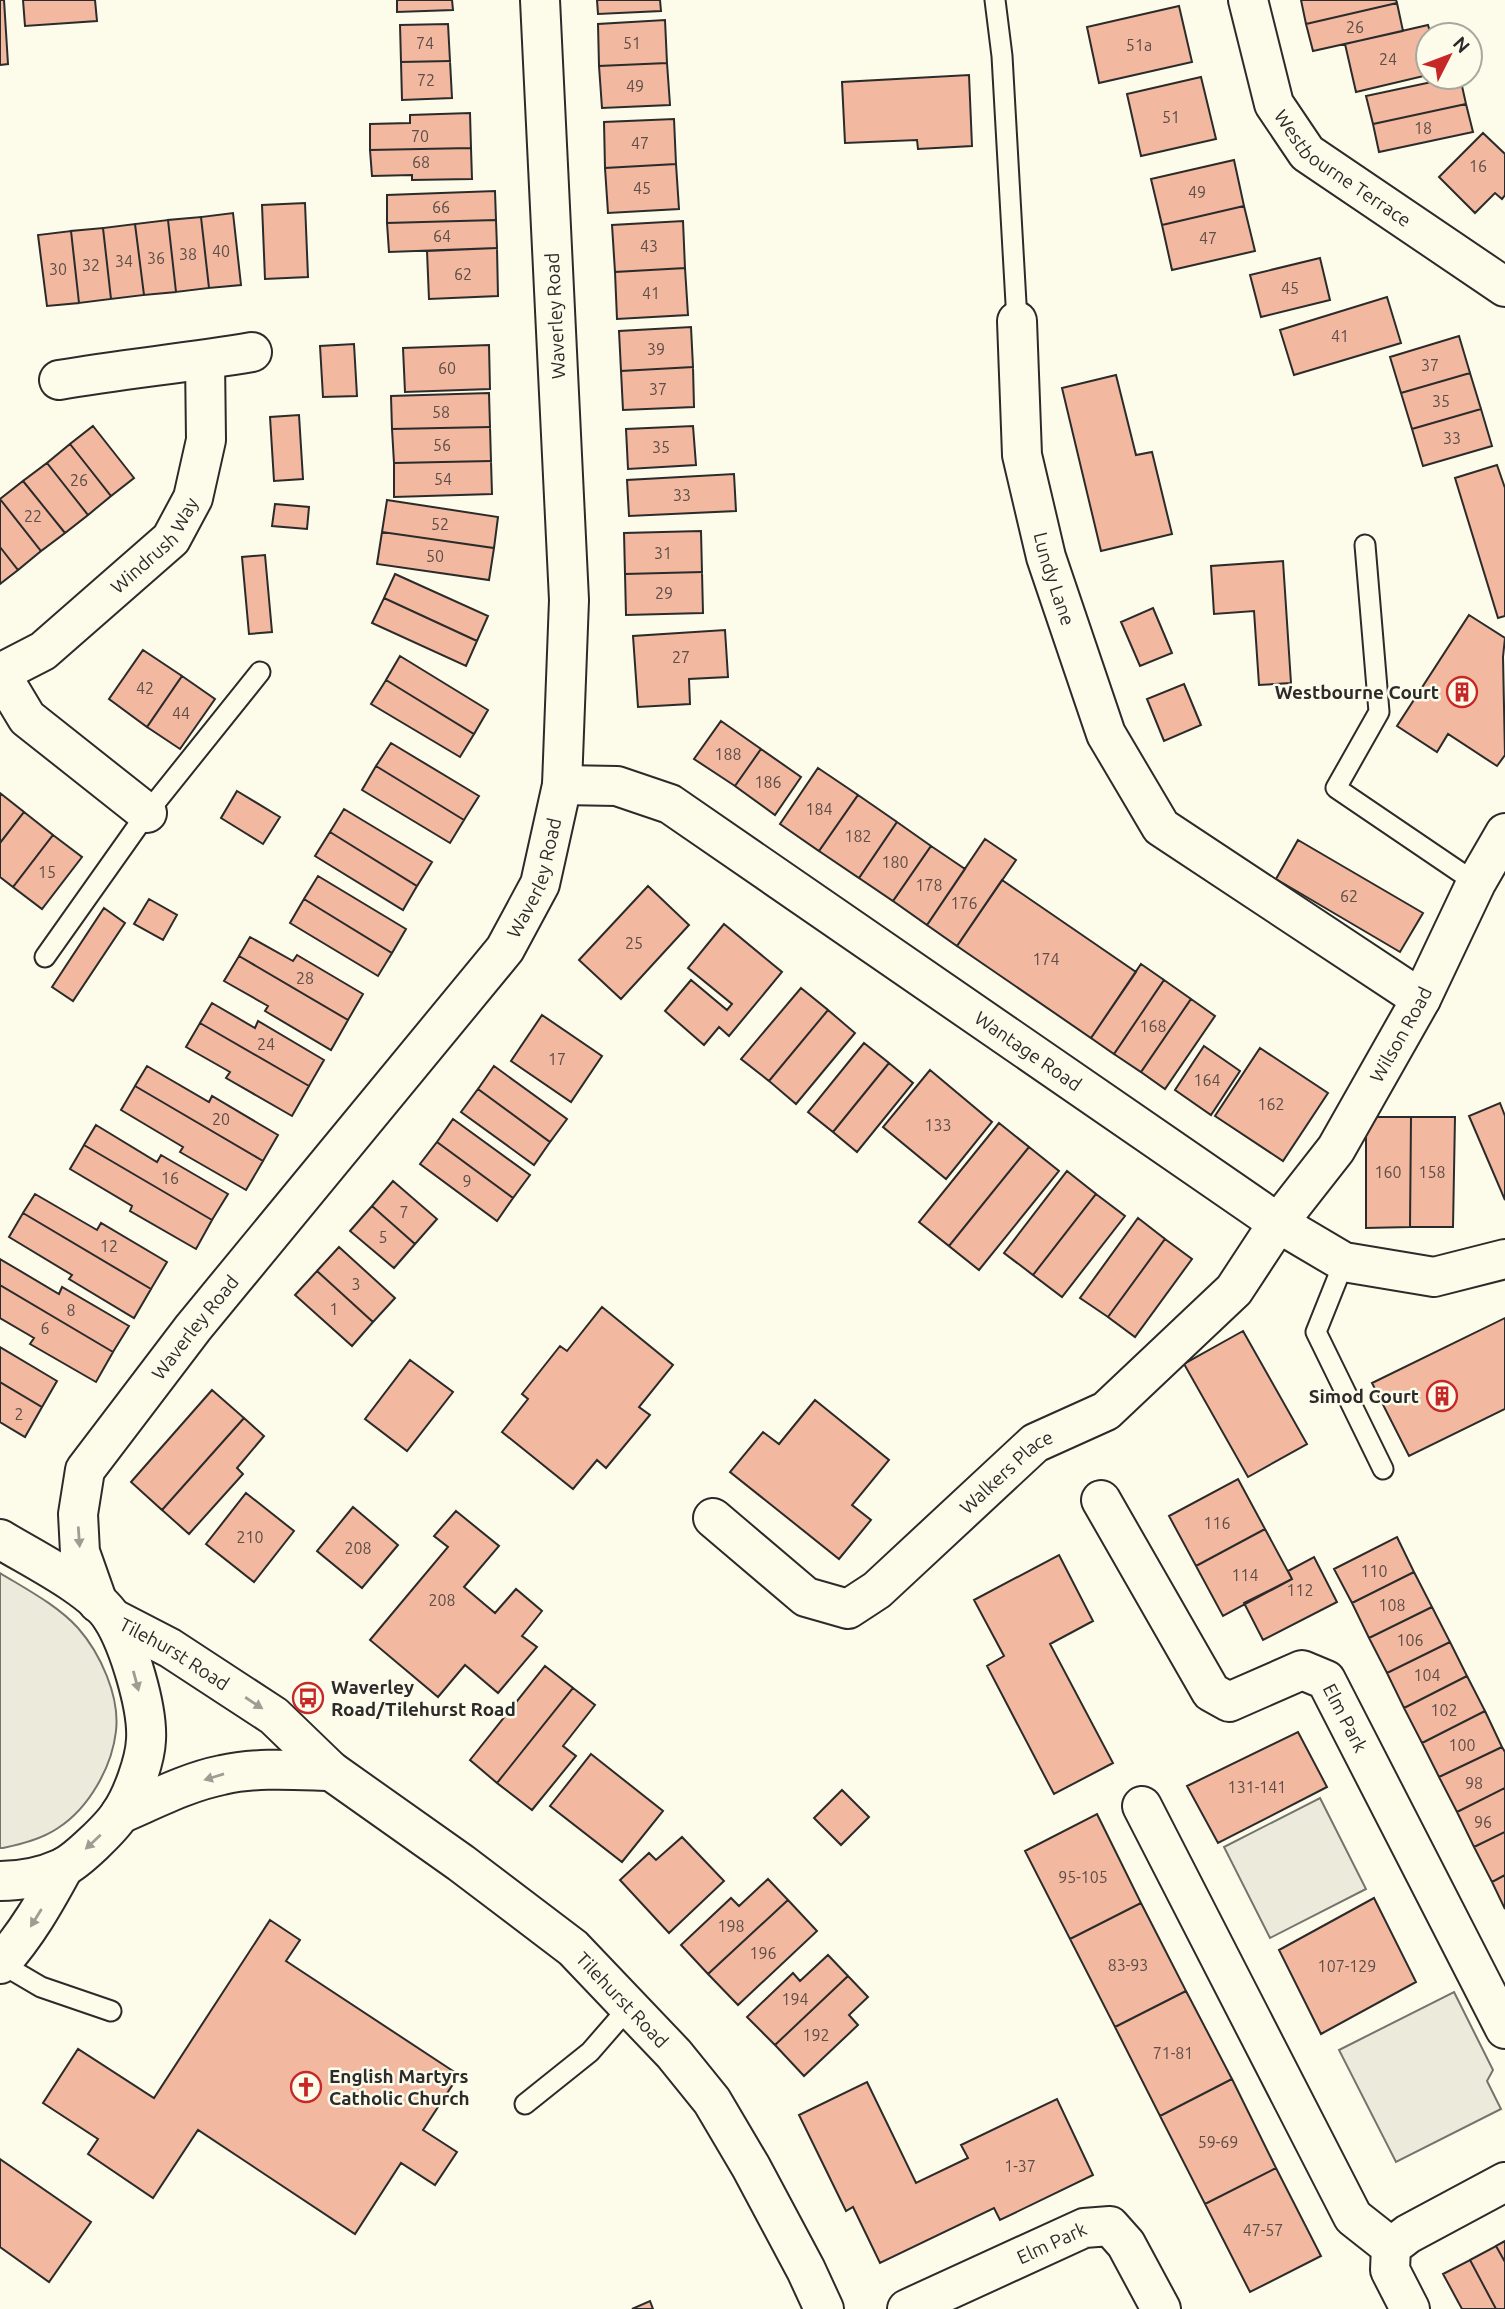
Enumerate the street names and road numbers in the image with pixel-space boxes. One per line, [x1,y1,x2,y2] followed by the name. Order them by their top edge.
[1270,106,1415,231] street label: Westbourne Terrace
[541,252,569,380] street label: Waverley Road
[106,494,202,598] street label: Windrush Way
[1029,530,1079,628] street label: Lundy Lane
[502,816,565,941] street label: Waverley Road
[1365,983,1436,1086] street label: Wilson Road
[971,1006,1086,1095] street label: Wantage Road
[147,1271,243,1384] street label: Waverley Road
[955,1425,1056,1518] street label: Walkers Place
[116,1613,233,1695] street label: Tilehurst Road
[1319,1680,1372,1756] street label: Elm Park
[572,1947,673,2052] street label: Tilehurst Road
[1013,2217,1090,2268] street label: Elm Park

